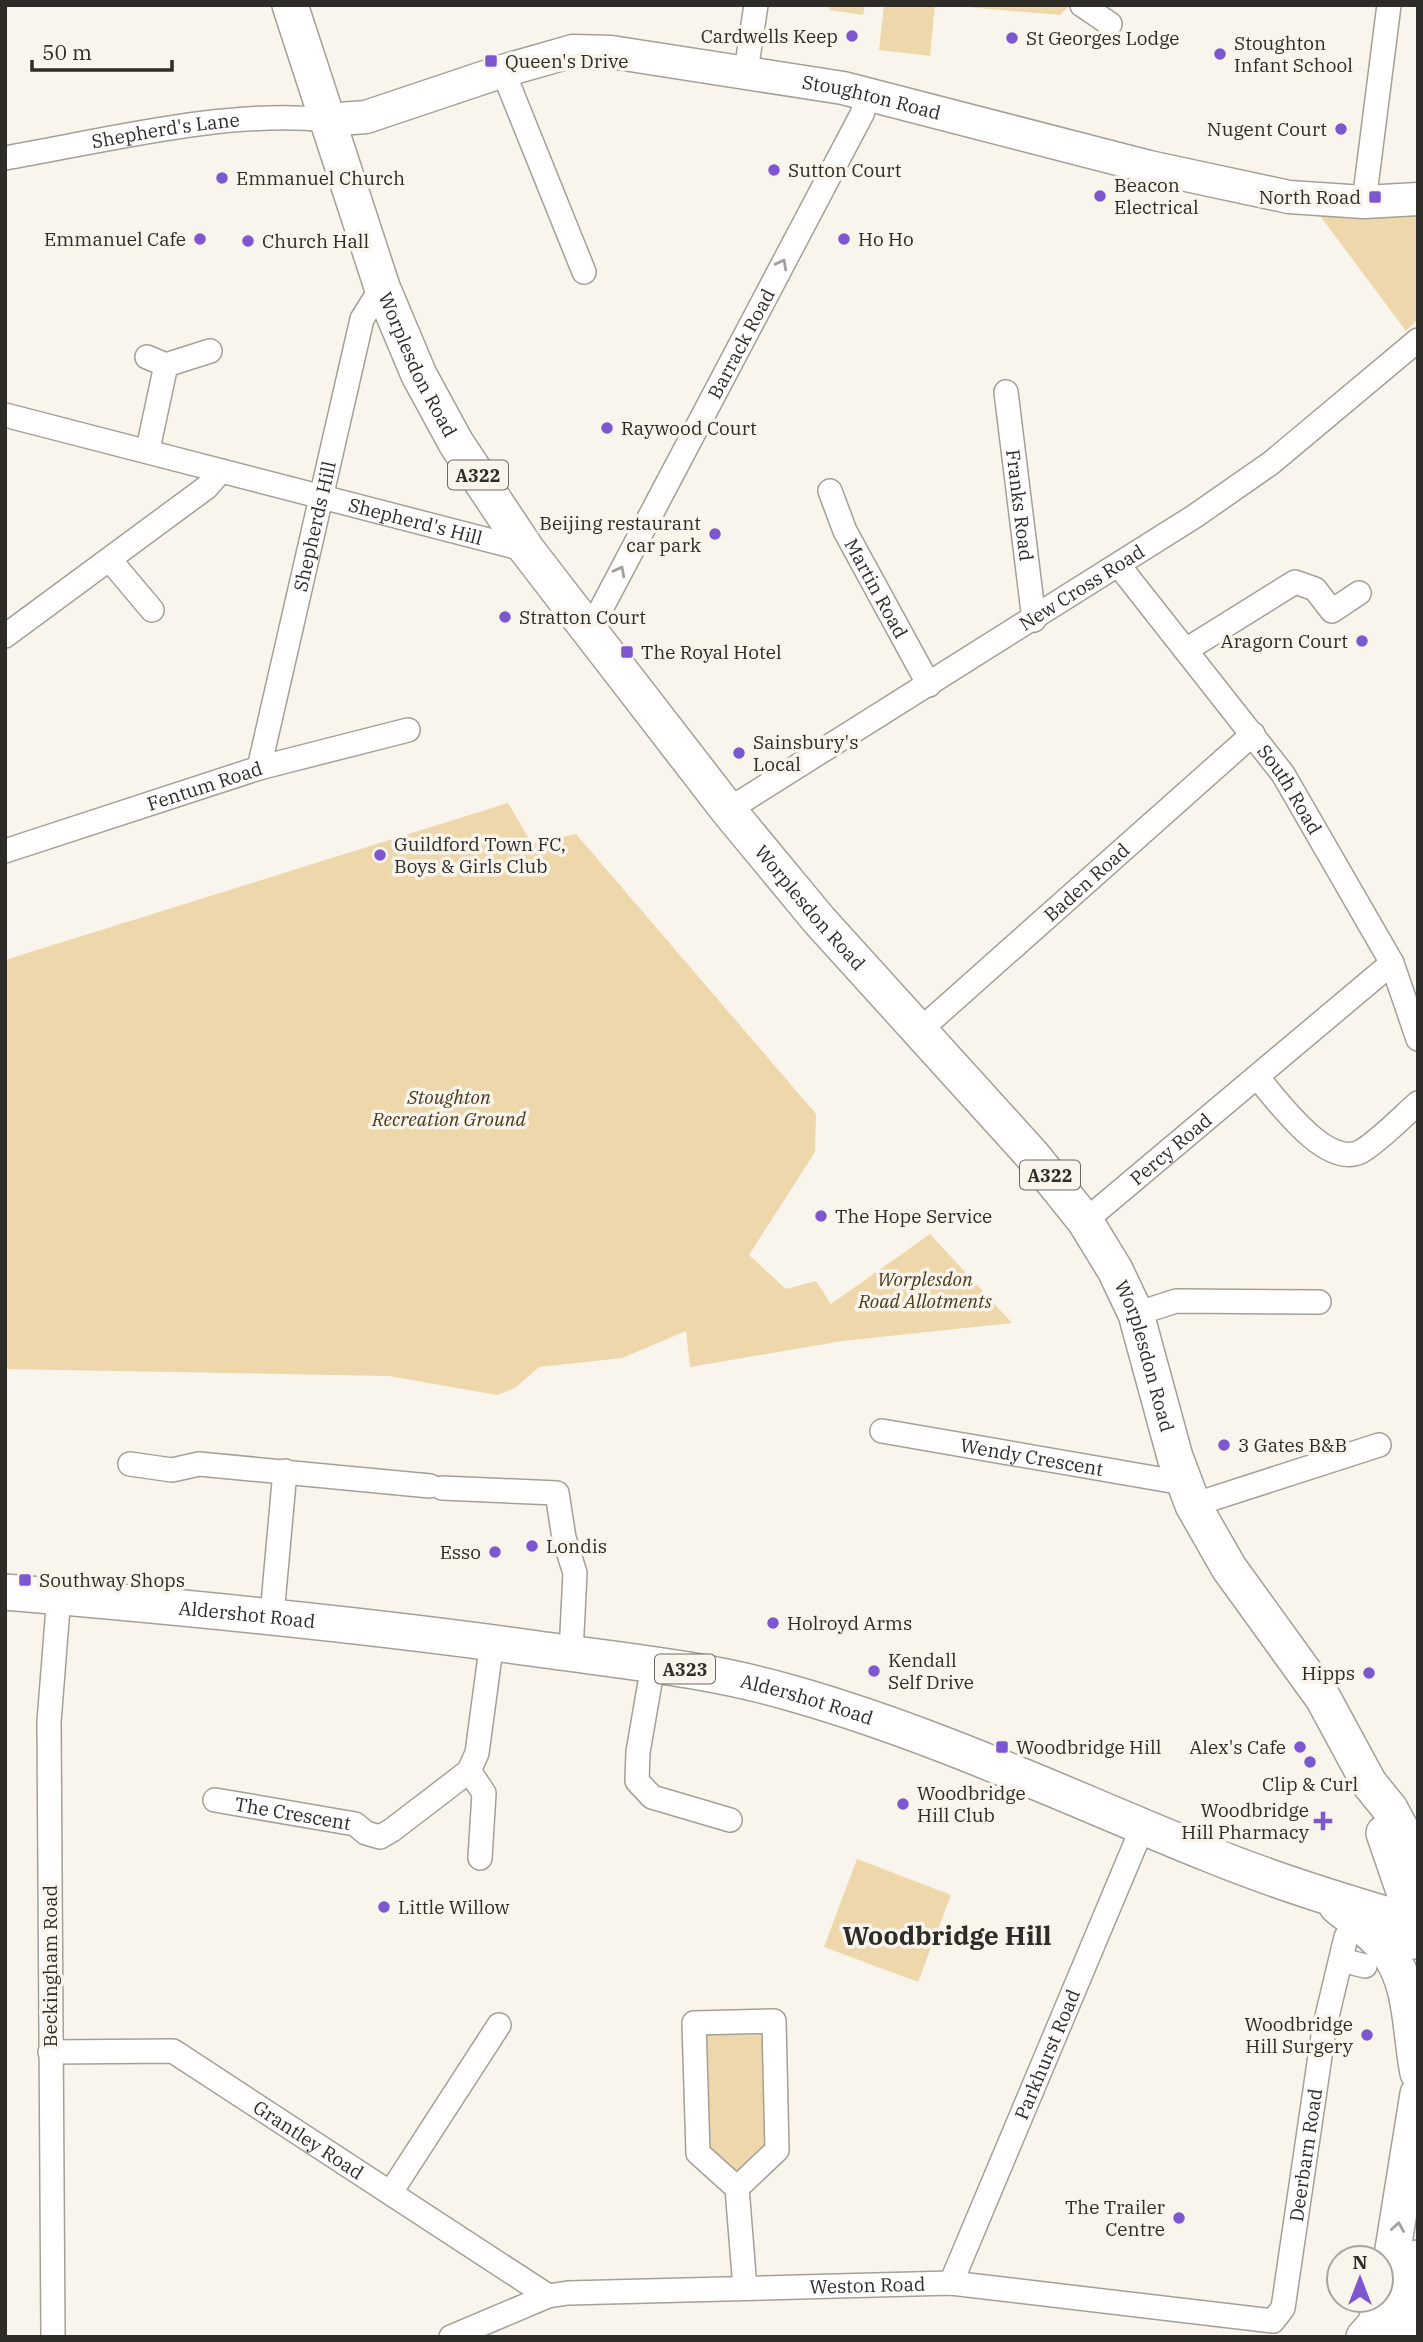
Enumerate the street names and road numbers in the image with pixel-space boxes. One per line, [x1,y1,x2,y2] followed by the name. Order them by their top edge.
[800,70,944,125] street label: Stoughton Road
[90,108,241,153] street label: Shepherd's Lane
[702,284,780,403] street label: Barrack Road
[373,288,462,441] street label: Worplesdon Road
[1001,448,1039,562] street label: Franks Road
[288,458,341,594] street label: Shepherds Hill
[448,461,508,490] road number: A322
[346,492,485,550] street label: Shepherd's Hill
[839,534,913,642] street label: Martin Road
[1015,539,1149,636] street label: New Cross Road
[1252,739,1327,838] street label: South Road
[144,756,265,816] street label: Fentum Road
[1039,838,1134,927] street label: Baden Road
[750,840,871,975] street label: Worplesdon Road
[1125,1108,1217,1190] street label: Percy Road
[1020,1160,1080,1190] road number: A322
[1110,1276,1180,1434] street label: Worplesdon Road
[958,1433,1105,1481] street label: Wendy Crescent
[178,1596,316,1633] street label: Aldershot Road
[655,1654,715,1684] road number: A323
[738,1669,876,1730] street label: Aldershot Road
[233,1792,353,1835] street label: The Crescent
[38,1885,62,2047] street label: Beckingham Road
[1009,1986,1085,2123] street label: Parkhurst Road
[1284,2087,1327,2223] street label: Deerbarn Road
[249,2095,368,2184] street label: Grantley Road
[809,2272,926,2299] street label: Weston Road

